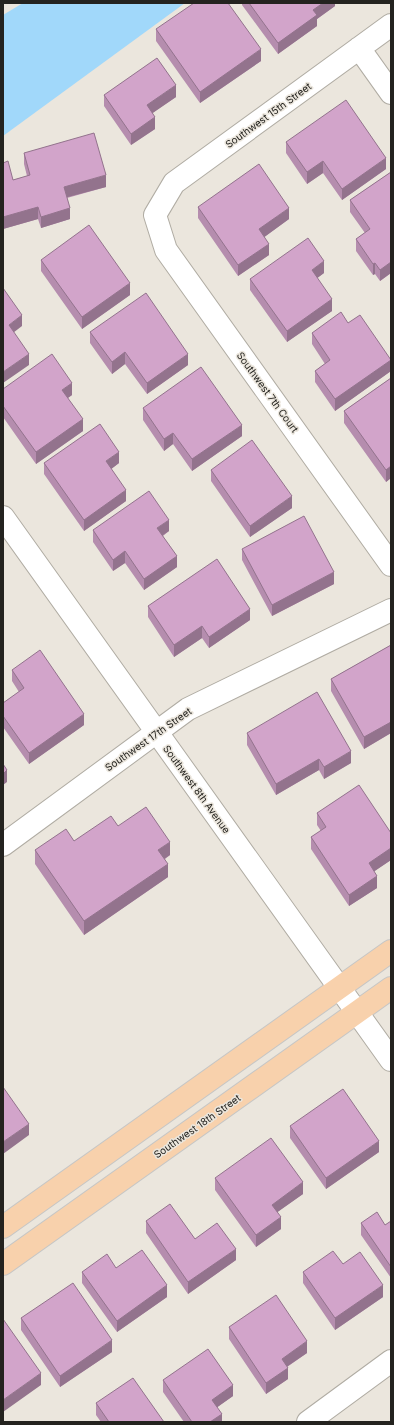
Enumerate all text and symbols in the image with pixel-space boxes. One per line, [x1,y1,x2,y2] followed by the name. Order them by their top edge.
[223,79,314,150] street label: Southwest 15th Street
[235,349,302,435] street label: Southwest 7th Court
[103,704,194,773] street label: Southwest 17th Street
[161,743,233,836] street label: Southwest 8th Avenue
[151,1091,243,1161] street label: Southwest 18th Street

